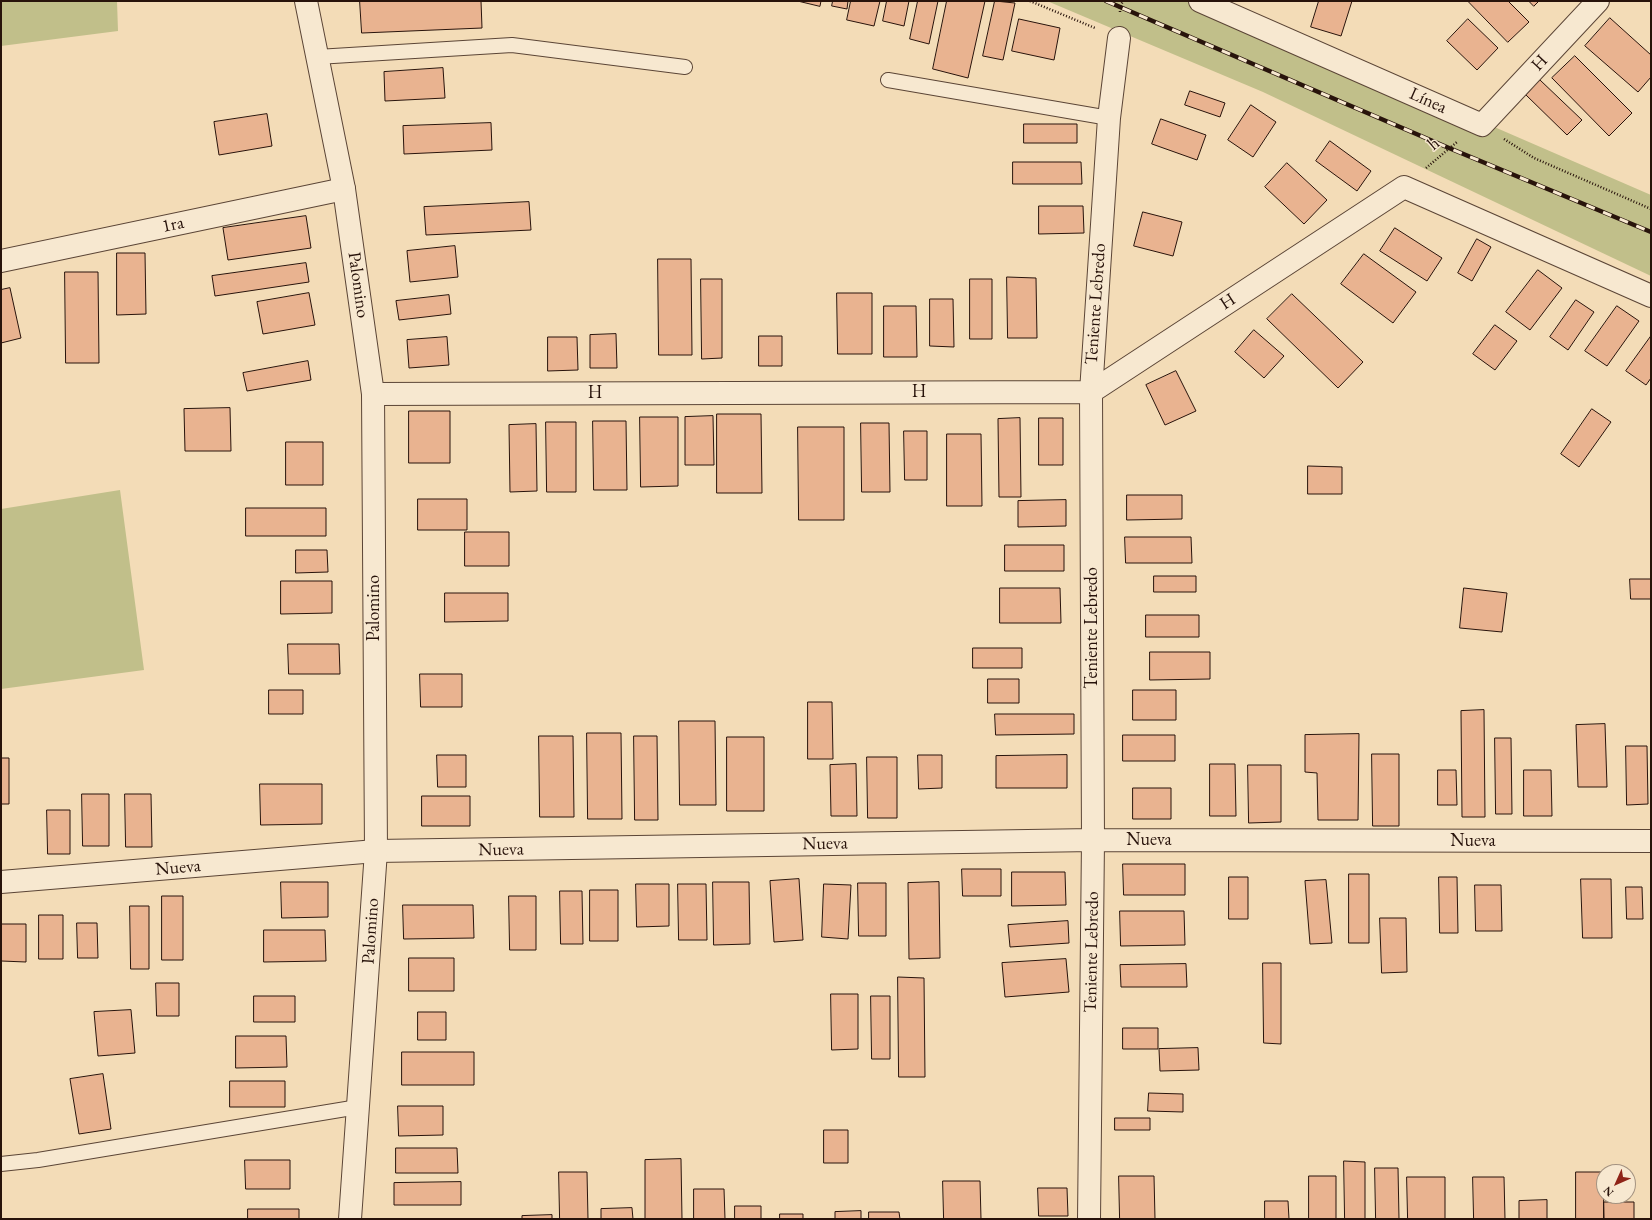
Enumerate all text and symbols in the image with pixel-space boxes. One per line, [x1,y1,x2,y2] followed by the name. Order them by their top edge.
[1527,50,1553,76] street label: H
[1406,83,1450,119] street label: Línea
[1424,133,1444,155] street label: h
[160,212,186,238] street label: 1ra
[1081,243,1111,365] street label: Teniente Lebredo
[343,251,373,319] street label: Palomino
[1216,289,1240,315] street label: H
[912,381,926,403] street label: H
[588,382,602,404] street label: H
[1081,567,1103,689] street label: Teniente Lebredo
[363,575,385,641] street label: Palomino
[1126,829,1172,851] street label: Nueva
[1450,830,1496,852] street label: Nueva
[802,833,848,855] street label: Nueva
[478,839,524,861] street label: Nueva
[154,855,202,881] street label: Nueva
[1080,891,1104,1013] street label: Teniente Lebredo
[358,897,384,965] street label: Palomino
[1596,1164,1636,1204] north arrow
[1600,1184,1616,1200] text: N

